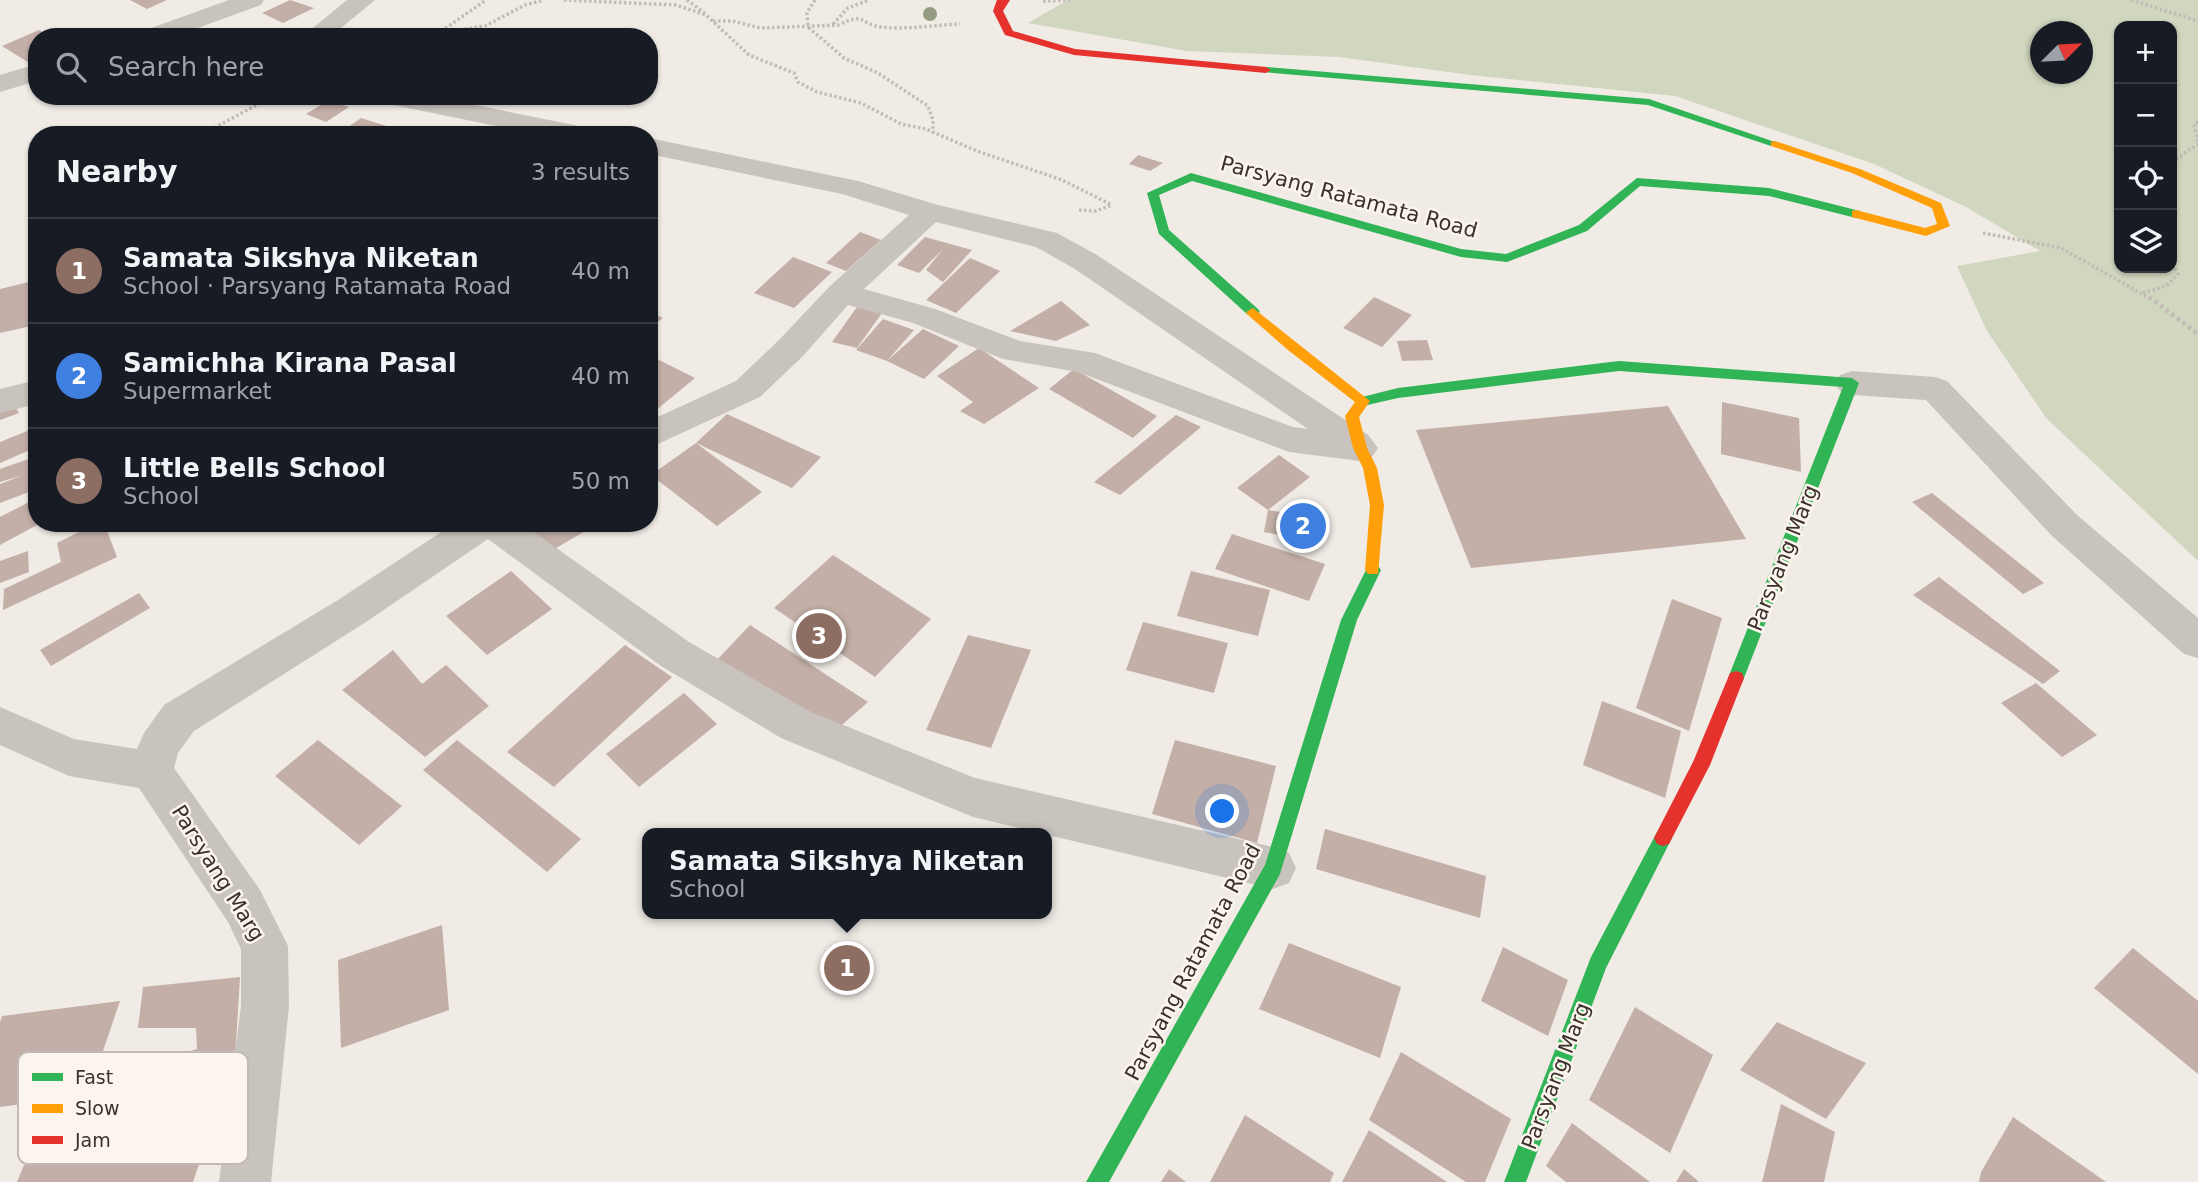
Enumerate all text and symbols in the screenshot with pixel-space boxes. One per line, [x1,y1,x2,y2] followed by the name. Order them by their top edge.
[2030,21,2093,84] north arrow
[2114,21,2177,273] map controls
[2114,21,2177,84] button: +
[28,28,658,105] search box
[52,48,90,86] icon: search
[108,52,264,82] text: Search here
[2114,84,2177,147] button: −
[2114,147,2177,210] button: locate
[1218,151,1480,243] street label: Parsyang Ratamata Road
[56,154,178,189] text: Nearby
[531,159,630,185] text: 3 results
[2114,210,2177,273] button: layers
[123,243,479,273] text: Samata Sikshya Niketan
[71,258,87,284] text: 1
[571,258,630,284] text: 40 m
[123,273,511,299] text: School · Parsyang Ratamata Road
[123,348,457,378] text: Samichha Kirana Pasal
[71,363,87,389] text: 2
[571,363,630,389] text: 40 m
[123,378,272,404] text: Supermarket
[123,453,386,483] text: Little Bells School
[71,468,87,494] text: 3
[571,468,630,494] text: 50 m
[1743,481,1823,635] street label: Parsyang Marg
[123,483,199,509] text: School
[1280,500,1326,552] pin: 2
[796,610,842,662] pin: 3
[1205,794,1239,828] your location
[167,801,269,945] street label: Parsyang Marg
[642,828,1052,919] popup
[1120,840,1266,1084] street label: Parsyang Ratamata Road
[669,846,1025,876] text: Samata Sikshya Niketan
[669,876,745,902] text: School
[824,942,870,994] pin: 1
[1517,999,1595,1153] street label: Parsyang Marg
[18,1052,248,1164] legend
[75,1066,113,1088] text: Fast
[75,1097,120,1119] text: Slow
[74,1129,111,1151] text: Jam

